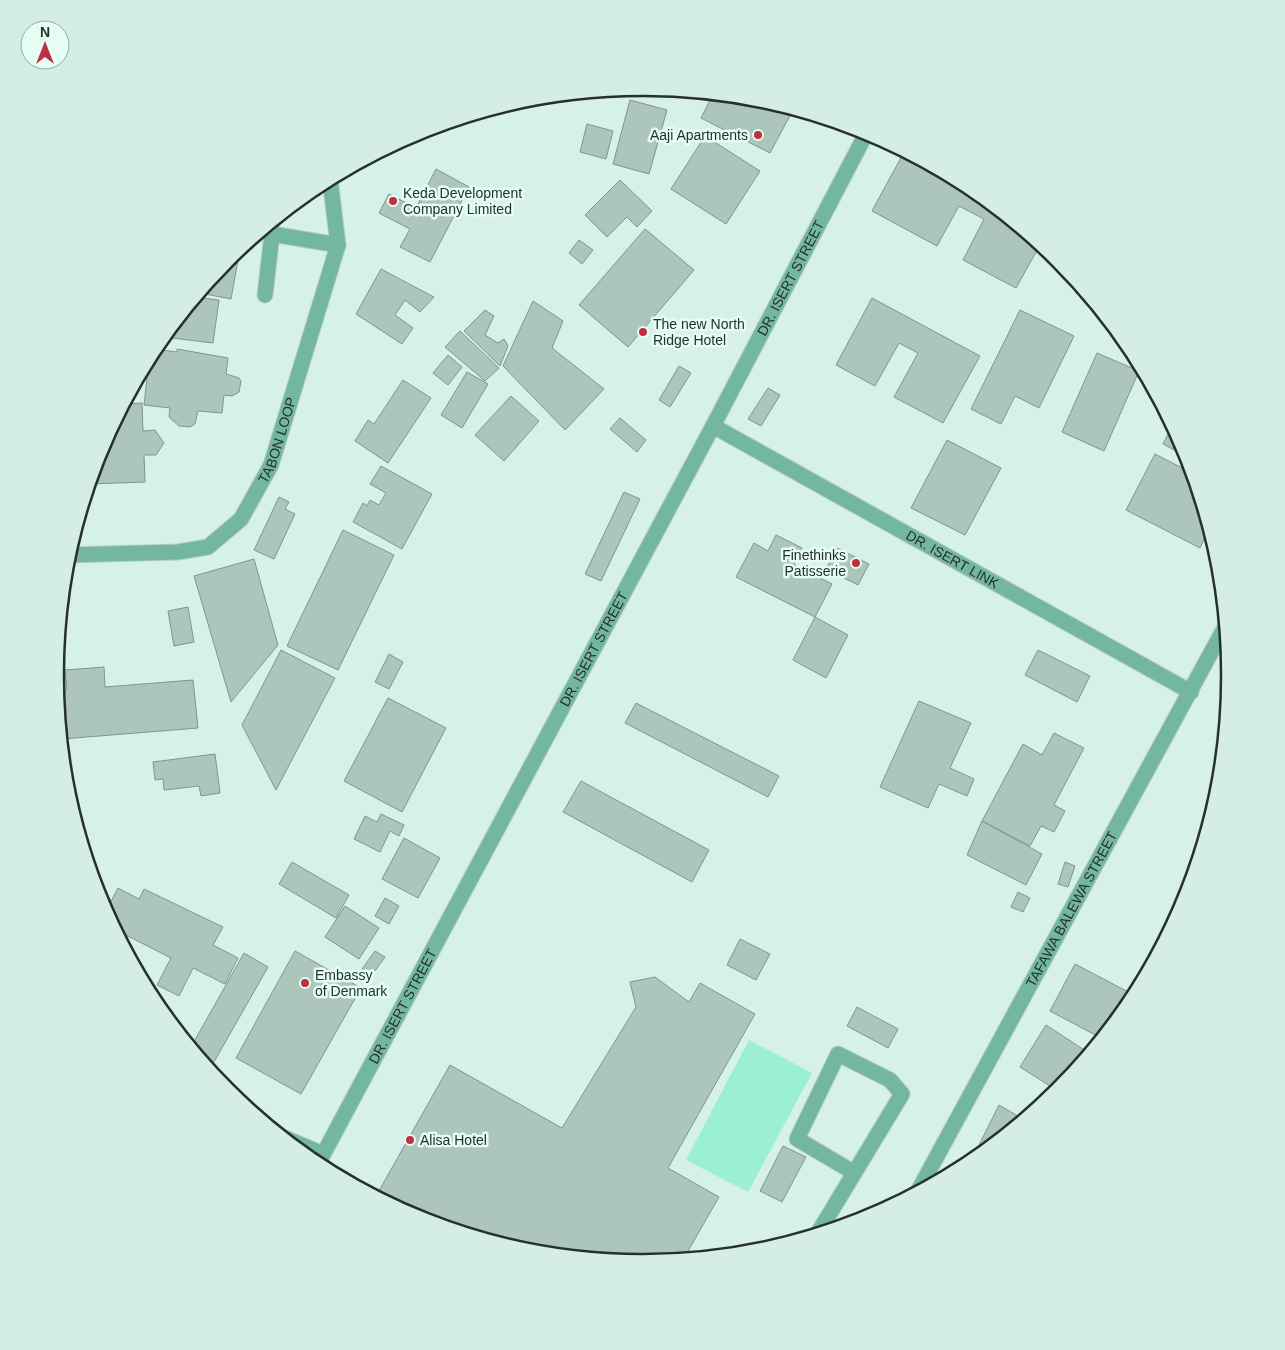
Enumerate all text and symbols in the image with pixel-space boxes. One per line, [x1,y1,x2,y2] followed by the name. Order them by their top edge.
[20,20,70,70] north arrow
[40,24,50,40] text: N
[650,127,748,143] place label: Aaji Apartments
[752,129,764,141] marker: Aaji Apartments
[403,185,522,217] place label: Keda Development Company Limited
[387,195,399,207] marker: Keda Development Company Limited
[754,217,827,339] street label: DR. ISERT STREET
[653,316,745,348] place label: The new North Ridge Hotel
[637,326,649,338] marker: The new North Ridge Hotel
[255,395,299,486] street label: TABON LOOP
[903,527,1002,592] street label: DR. ISERT LINK
[782,547,846,579] place label: Finethinks Patisserie
[850,557,862,569] marker: Finethinks Patisserie
[556,589,631,709] street label: DR. ISERT STREET
[1023,828,1121,990] street label: TAFAWA BALEWA STREET
[365,946,440,1066] street label: DR. ISERT STREET
[315,967,388,999] place label: Embassy of Denmark
[299,977,311,989] marker: Embassy of Denmark
[420,1132,487,1148] place label: Alisa Hotel
[404,1134,416,1146] marker: Alisa Hotel

